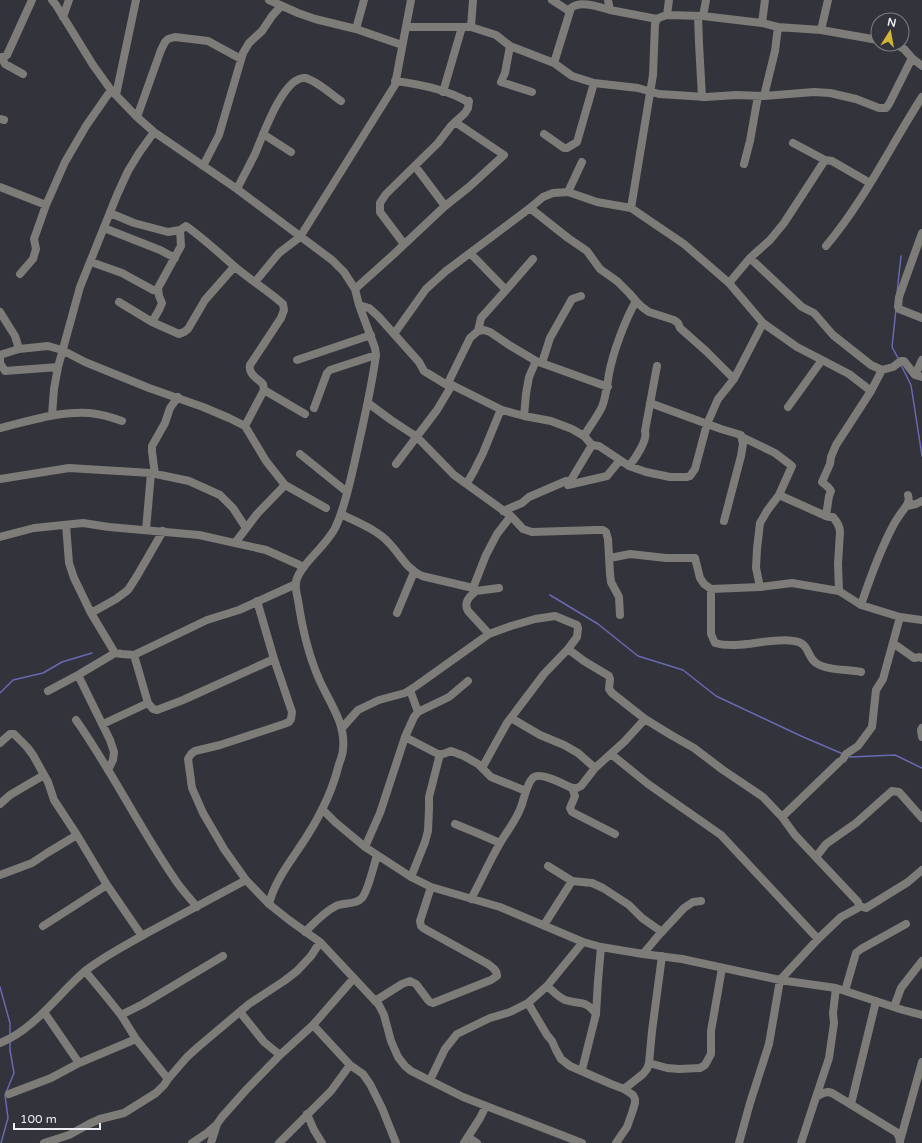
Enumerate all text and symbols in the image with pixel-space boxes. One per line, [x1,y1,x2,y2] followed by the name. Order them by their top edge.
[870,12,910,52] north arrow
[886,15,897,30] text: N
[14,1105,100,1131] scale bar
[20,1112,57,1126] text: 100 m

